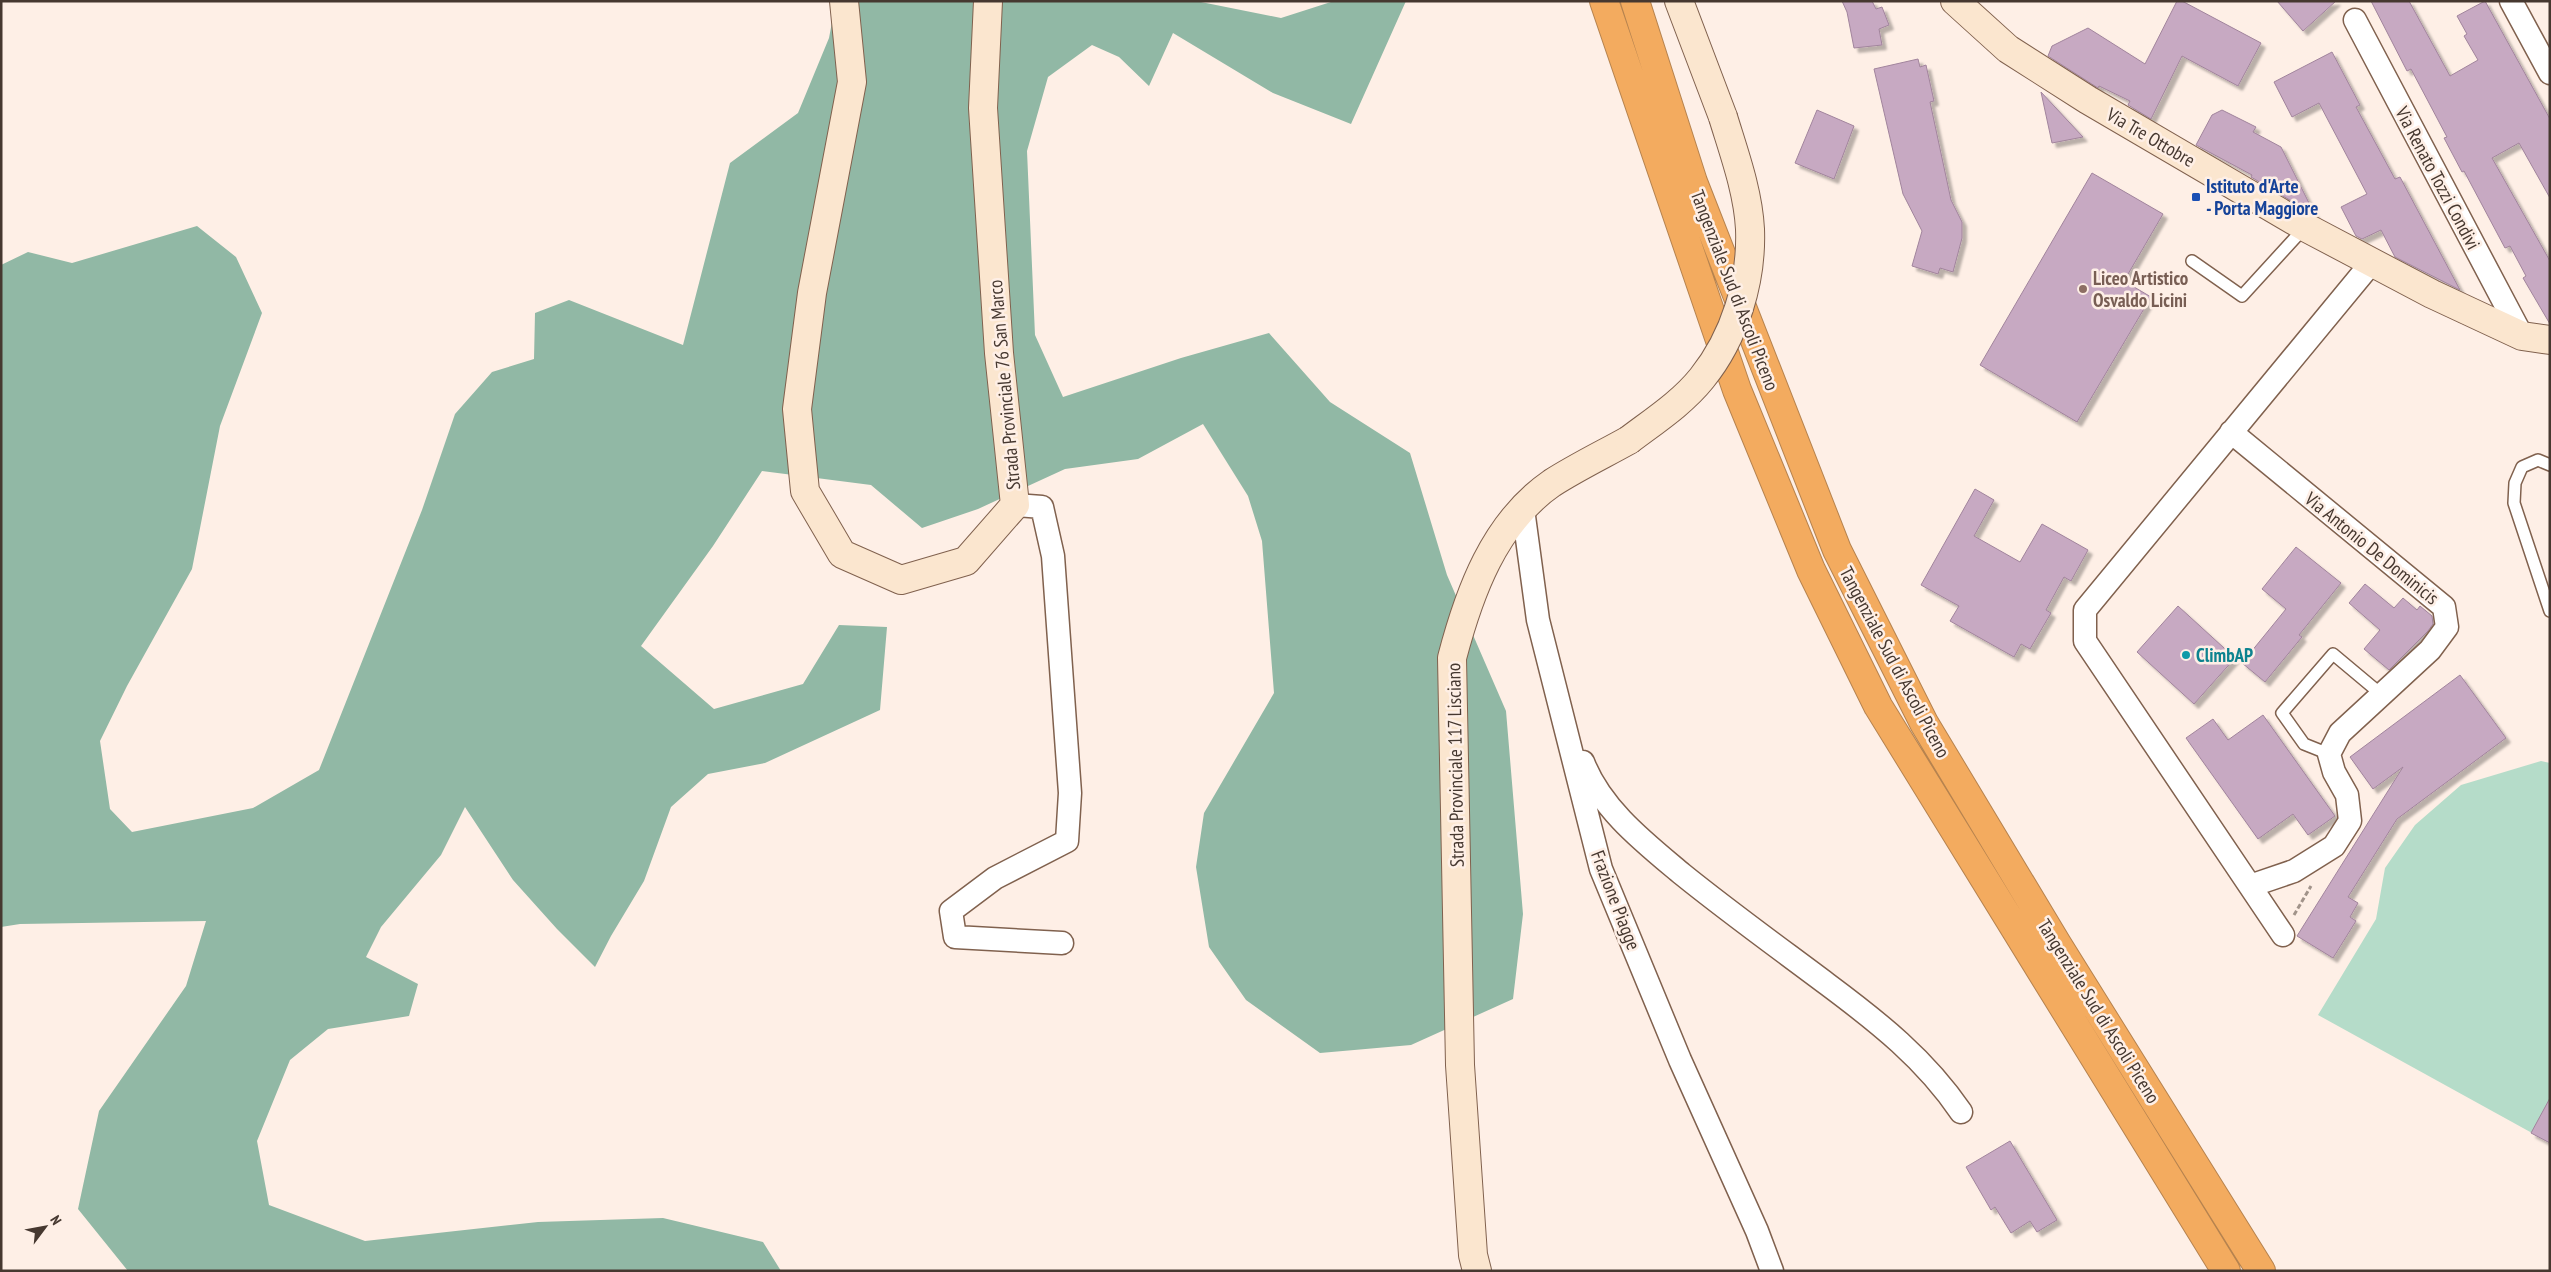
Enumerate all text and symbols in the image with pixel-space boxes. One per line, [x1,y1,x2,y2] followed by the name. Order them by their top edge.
[2102,102,2200,172] street label: Via Tre Ottobre
[2390,102,2486,254] street label: Via Renato Tozzi Condivi
[2206,174,2318,220] place label: Istituto d'Arte - Porta Maggiore
[1686,186,1784,394] street label: Tangenziale Sud di Ascoli Piceno
[2190,191,2202,203] marker: Istituto d'Arte - Porta Maggiore
[2093,266,2188,312] place label: Liceo Artistico Osvaldo Licini
[983,279,1025,491] street label: Strada Provinciale 76 San Marco
[2077,283,2089,295] marker: Liceo Artistico Osvaldo Licini
[2299,486,2444,609] street label: Via Antonio De Dominicis
[1834,562,1956,762] street label: Tangenziale Sud di Ascoli Piceno
[2196,643,2253,667] place label: ClimbAP
[2180,649,2192,661] marker: ClimbAP
[1441,663,1469,867] street label: Strada Provinciale 117 Lisciano
[1586,847,1646,953] street label: Frazione Piagge
[2032,914,2166,1108] street label: Tangenziale Sud di Ascoli Piceno
[20,1202,70,1252] north arrow
[46,1212,66,1228] text: N

